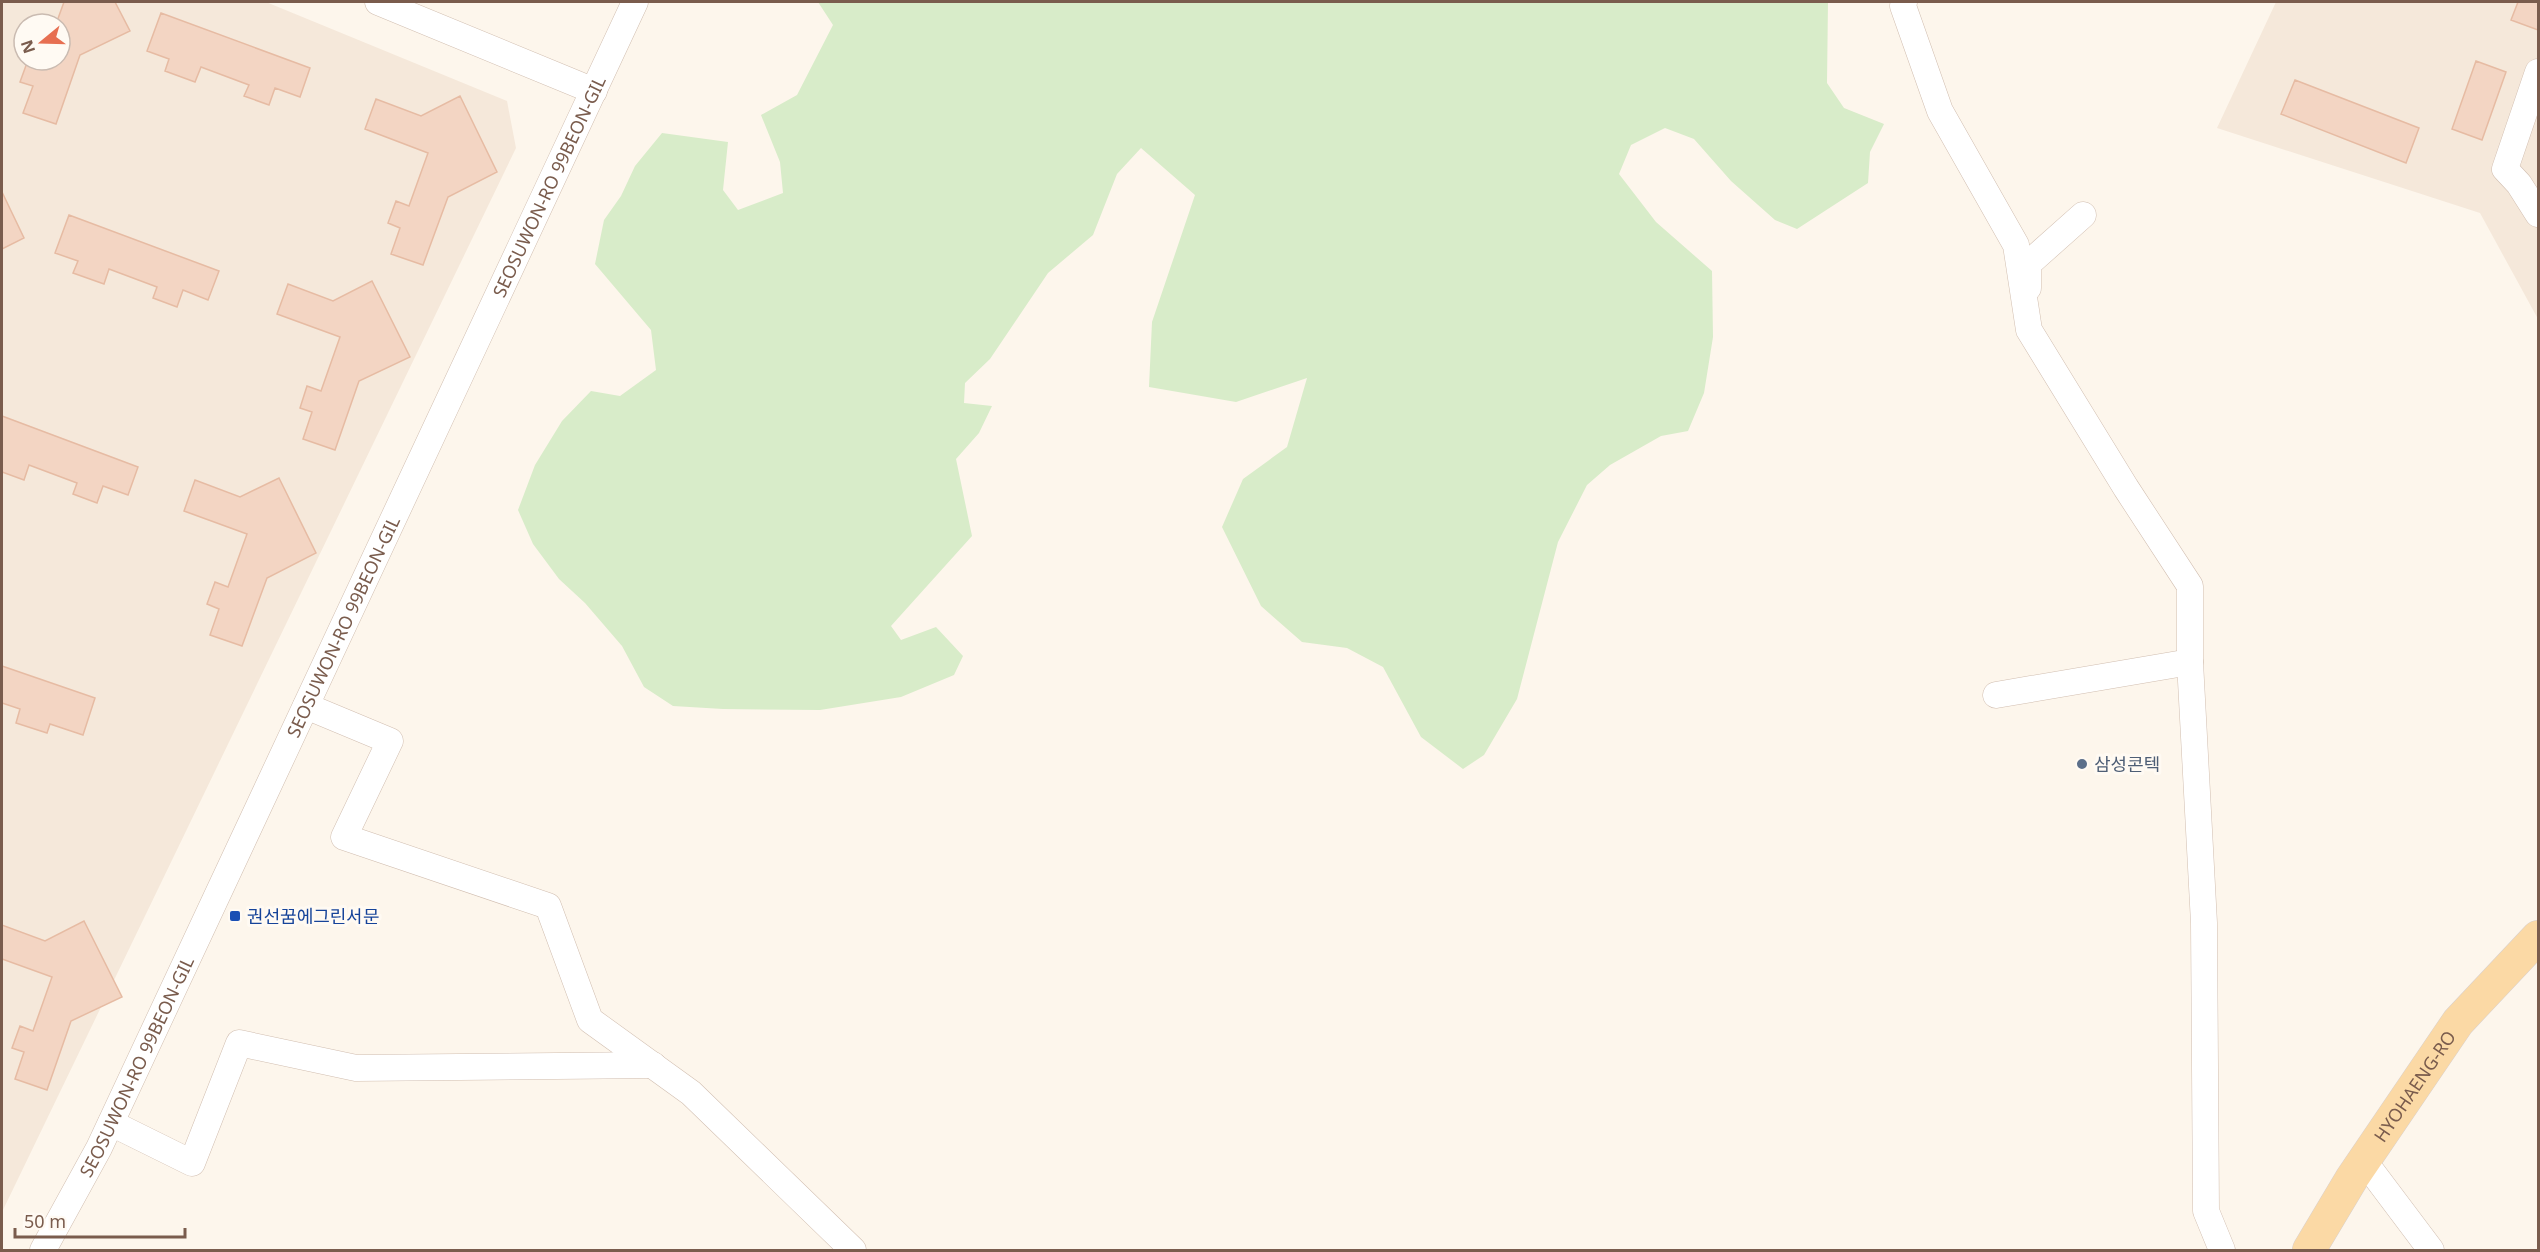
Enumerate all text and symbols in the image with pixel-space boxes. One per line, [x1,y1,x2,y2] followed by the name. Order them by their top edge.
[12,12,72,72] north arrow
[15,37,40,57] text: N
[487,72,611,301] street label: SEOSUWON-RO 99BEON-GIL
[281,512,405,741] street label: SEOSUWON-RO 99BEON-GIL
[2094,752,2160,776] place label: 삼성콘텍
[2075,757,2089,771] marker: 삼성콘텍
[247,904,379,928] place label: 권선꿈에그린서문
[228,909,242,923] marker: 권선꿈에그린서문
[73,952,199,1181] street label: SEOSUWON-RO 99BEON-GIL
[2368,1026,2461,1147] street label: HYOHAENG-RO
[15,1201,184,1239] scale bar
[24,1209,66,1233] text: 50 m

